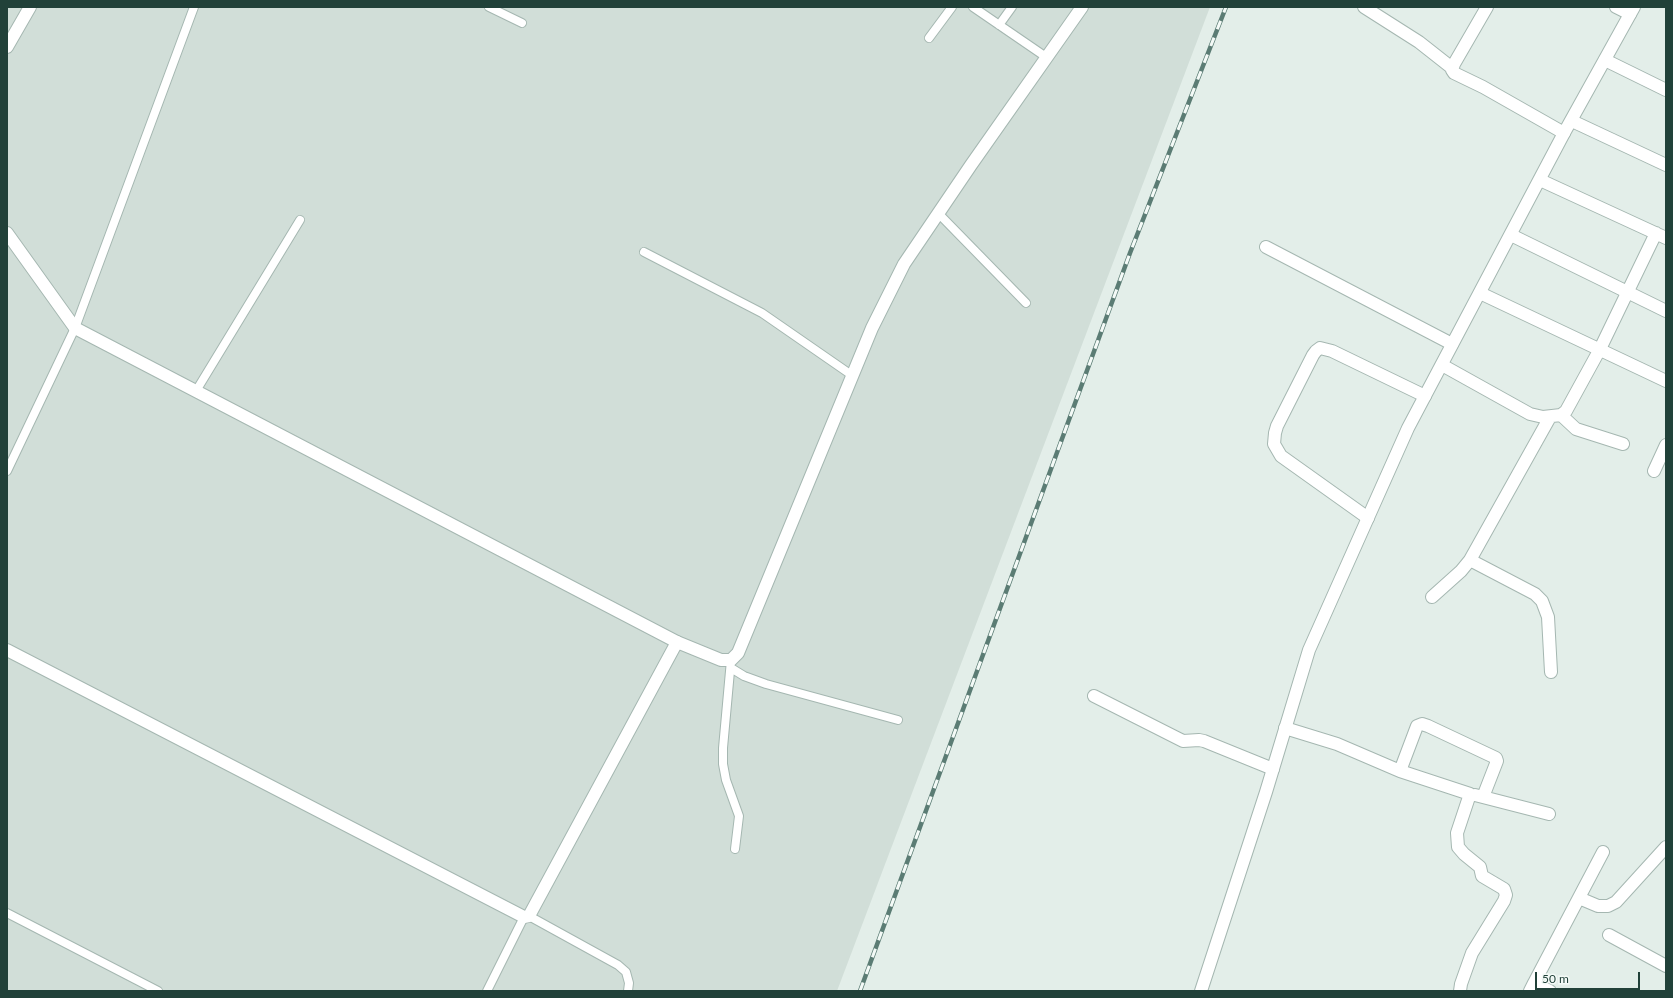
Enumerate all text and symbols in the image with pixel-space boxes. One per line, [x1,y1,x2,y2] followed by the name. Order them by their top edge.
[1537,964,1642,990] scale bar
[1542,971,1569,986] text: 50 m

